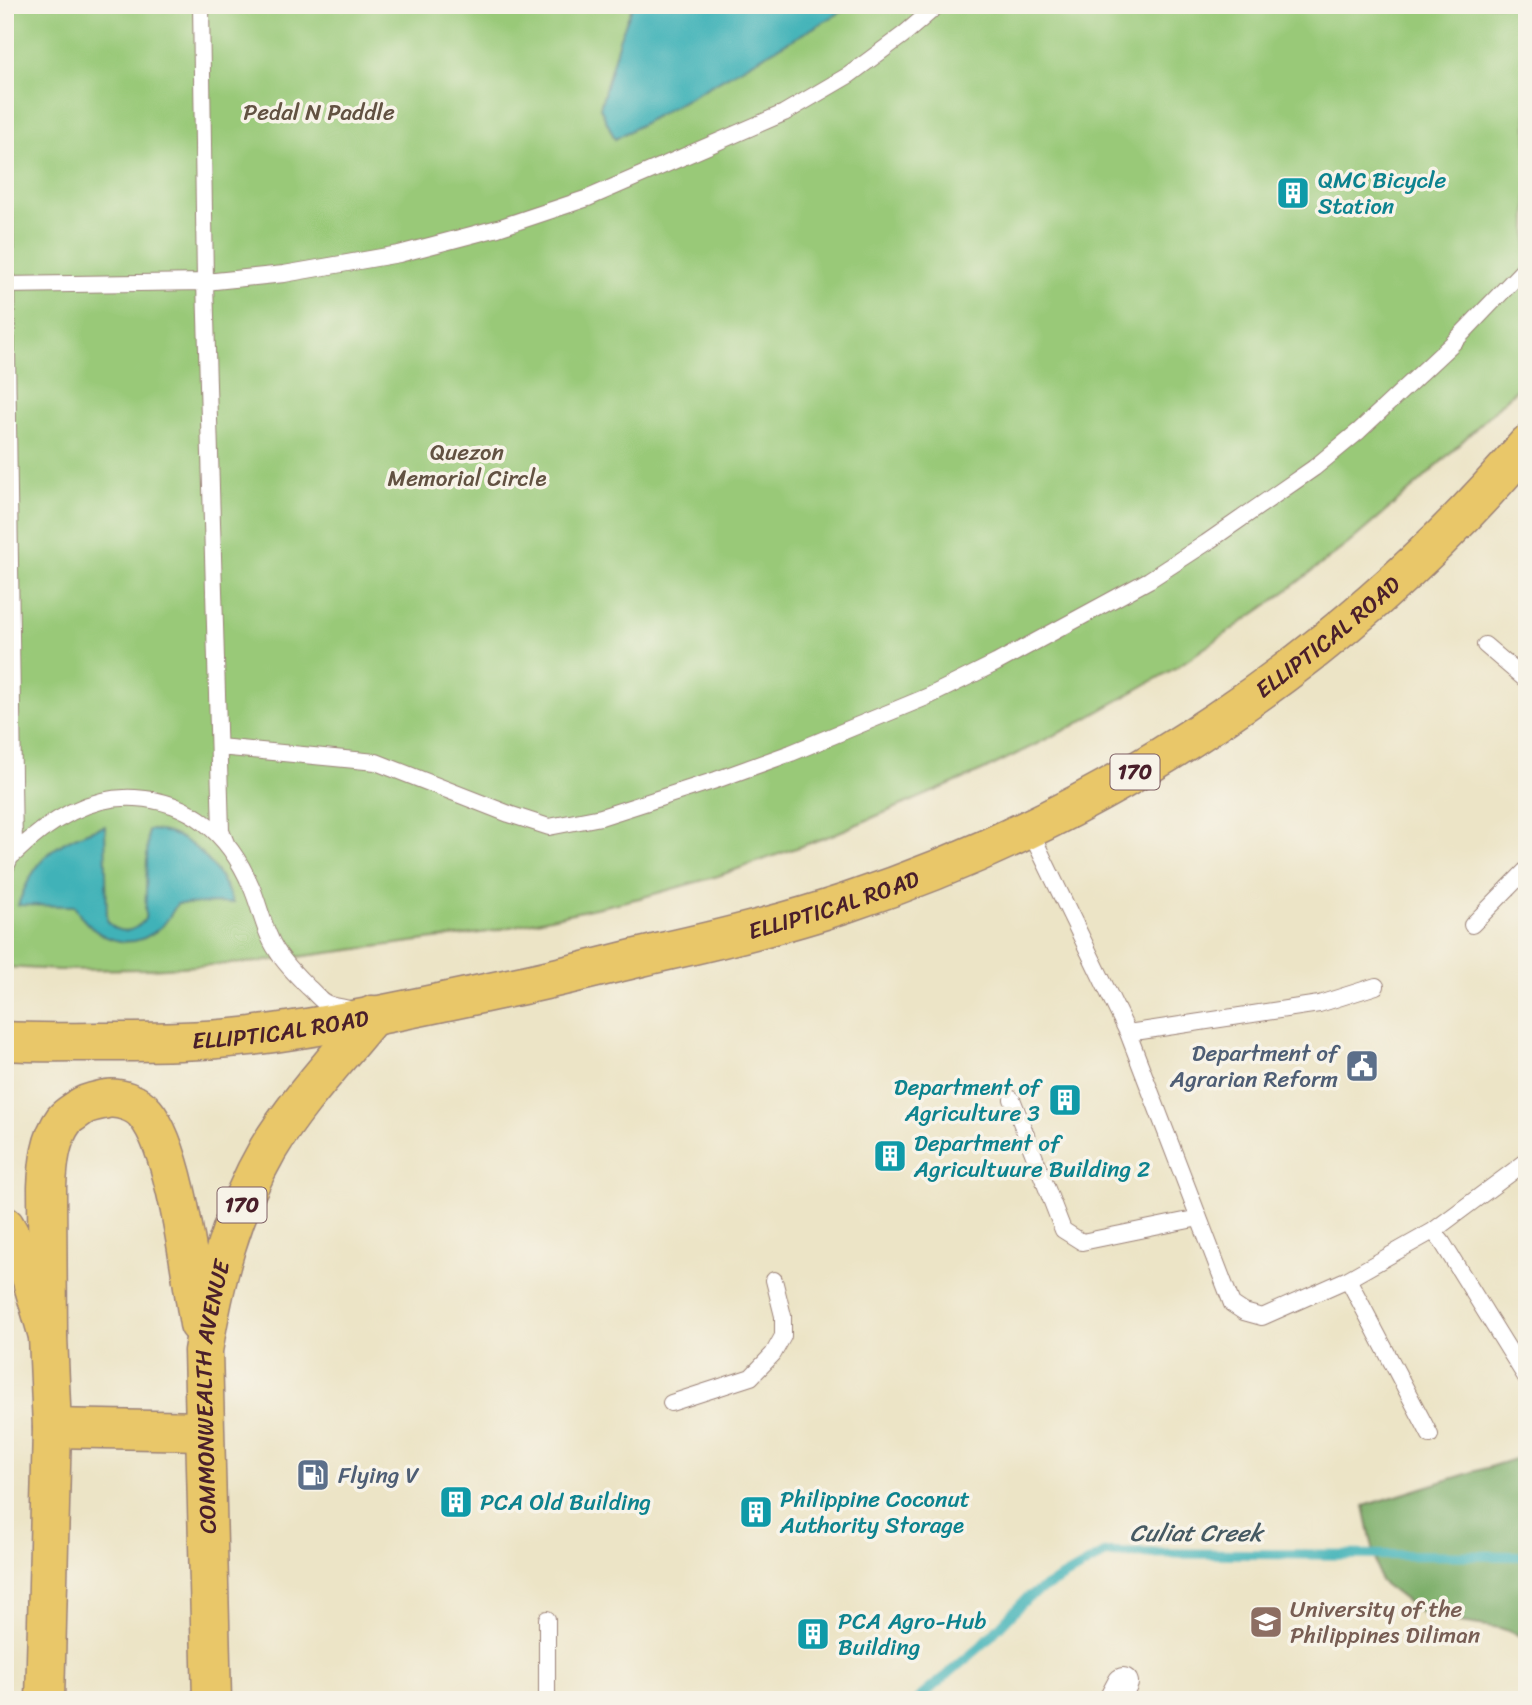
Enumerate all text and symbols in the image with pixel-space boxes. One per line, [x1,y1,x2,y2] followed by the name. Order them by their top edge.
[243,92,395,133] park label: Pedal N Paddle
[1318,160,1447,227] place label: QMC Bicycle Station
[1274,174,1312,212] building icon: QMC Bicycle Station
[387,432,547,499] park label: Quezon Memorial Circle
[1246,565,1410,709] street label: ELLIPTICAL ROAD
[1110,754,1160,790] road number: 170
[744,858,926,951] street label: ELLIPTICAL ROAD
[191,997,372,1061] street label: ELLIPTICAL ROAD
[1169,1033,1341,1100] place label: Department of Agrarian Reform
[1343,1047,1381,1085] public building icon: Department of Agrarian Reform
[894,1067,1043,1134] place label: Department of Agriculture 3
[1046,1081,1084,1119] building icon: Department of Agriculture 3
[913,1123,1150,1190] place label: Department of Agricultuure Building 2
[871,1137,909,1175] building icon: Department of Agricultuure Building 2
[218,1188,266,1222] road number: 170
[182,1254,242,1534] street label: COMMONWEALTH AVENUE
[338,1455,419,1496] place label: Flying V
[294,1456,332,1494] fuel station icon: Flying V
[779,1479,970,1546] place label: Philippine Coconut Authority Storage
[480,1482,651,1523] place label: PCA Old Building
[437,1483,475,1521] building icon: PCA Old Building
[737,1493,775,1531] building icon: Philippine Coconut Authority Storage
[1130,1512,1265,1554] water label: Culiat Creek
[1290,1589,1481,1656] place label: University of the Philippines Diliman
[838,1601,987,1668] place label: PCA Agro-Hub Building
[1247,1603,1285,1641] school or university icon: University of the Philippines Diliman
[794,1615,832,1653] building icon: PCA Agro-Hub Building

